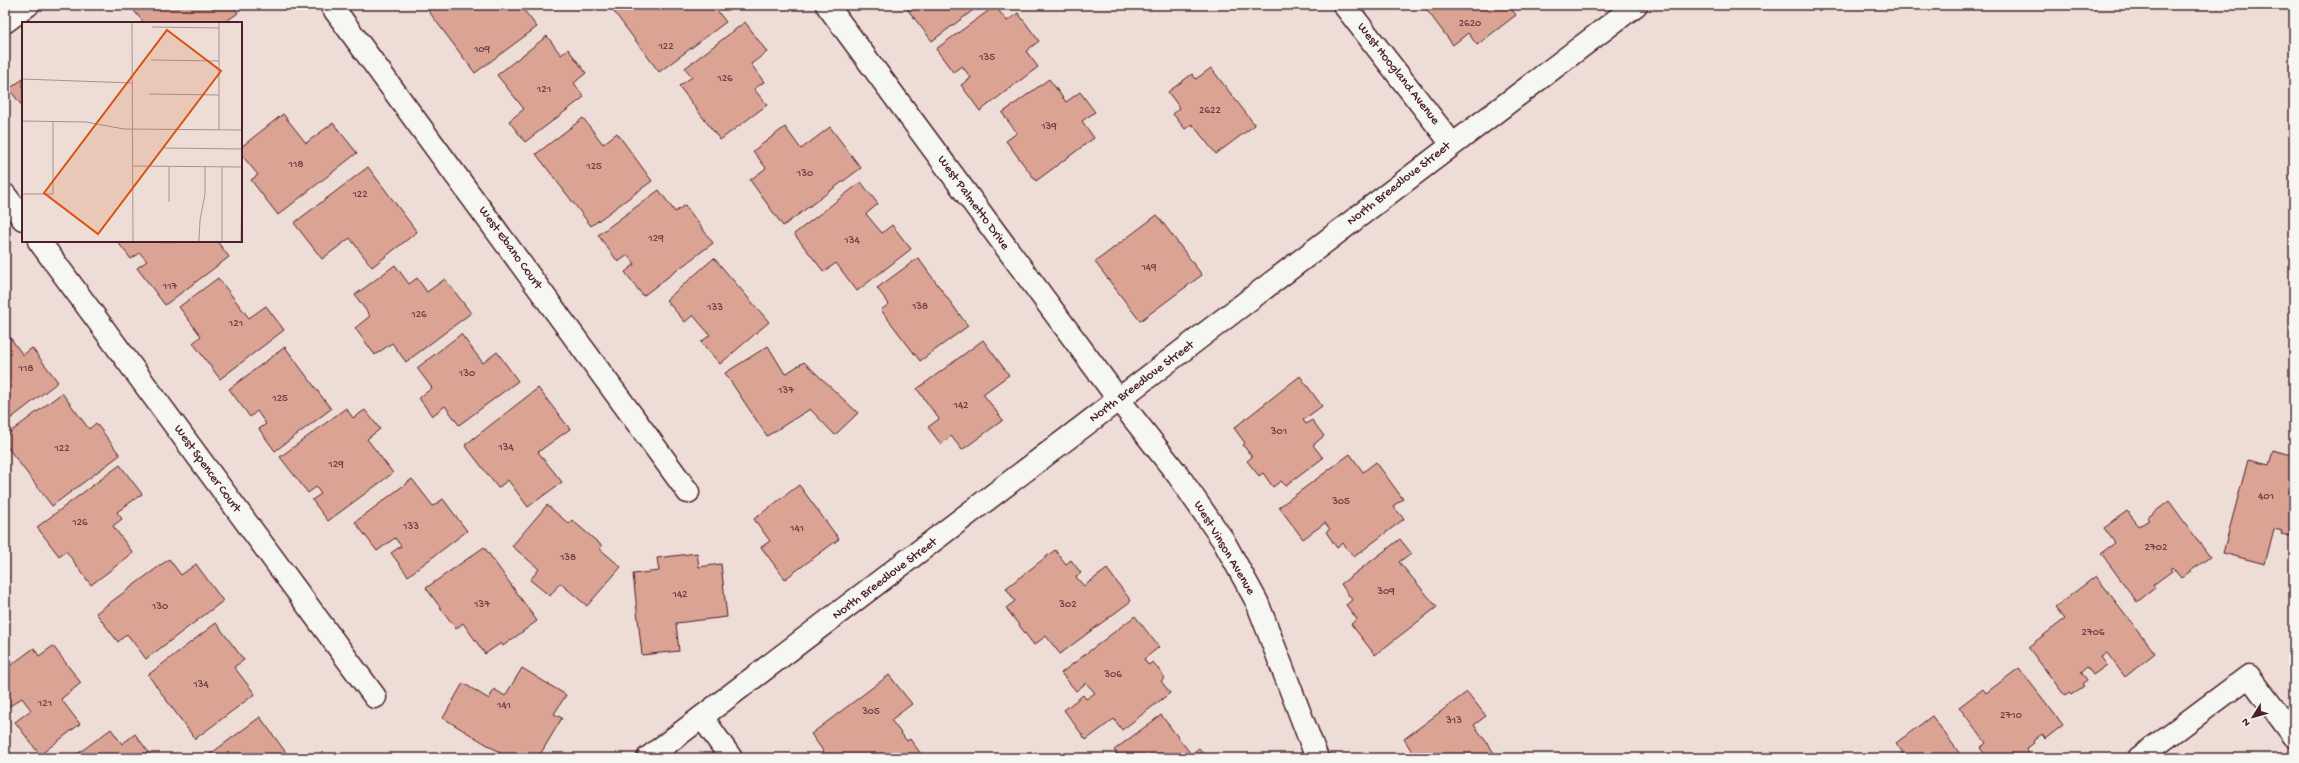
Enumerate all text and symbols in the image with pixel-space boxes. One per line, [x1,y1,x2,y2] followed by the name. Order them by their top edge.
[1459,18,1481,30] house number: 2620
[1354,20,1443,128] street label: West Hoogland Avenue
[22,22,242,242] inset map
[657,41,674,53] house number: 122
[473,44,491,56] house number: 109
[978,52,995,64] house number: 135
[716,73,733,85] house number: 126
[536,84,551,96] house number: 121
[1199,105,1221,117] house number: 2622
[1040,121,1057,133] house number: 139
[1344,138,1455,229] street label: North Breedlove Street
[934,153,1012,253] street label: West Palmetto Drive
[288,159,303,171] house number: 118
[585,161,602,173] house number: 125
[796,168,813,180] house number: 130
[351,189,368,201] house number: 122
[475,204,546,294] street label: West Ebano Court
[647,233,664,245] house number: 129
[843,235,860,247] house number: 134
[1140,262,1157,274] house number: 149
[162,281,178,293] house number: 117
[911,301,928,313] house number: 138
[706,302,723,314] house number: 133
[410,309,427,321] house number: 126
[228,318,243,330] house number: 121
[1087,337,1199,426] street label: North Breedlove Street
[18,363,33,375] house number: 118
[458,368,475,380] house number: 130
[777,385,794,397] house number: 137
[271,393,288,405] house number: 125
[952,400,969,412] house number: 142
[170,422,245,517] street label: West Spencer Court
[1270,426,1287,438] house number: 301
[497,442,514,454] house number: 134
[53,443,70,455] house number: 122
[327,459,344,471] house number: 129
[2258,491,2274,503] house number: 401
[1331,496,1350,508] house number: 305
[1190,498,1258,598] street label: West Vinson Avenue
[71,517,88,529] house number: 126
[402,521,419,533] house number: 133
[789,523,804,535] house number: 141
[830,534,942,623] street label: North Breedlove Street
[2145,542,2168,554] house number: 2702
[559,552,576,564] house number: 138
[1376,586,1395,598] house number: 309
[671,589,688,601] house number: 142
[473,599,490,611] house number: 137
[1058,599,1077,611] house number: 302
[151,601,168,613] house number: 130
[2082,627,2105,639] house number: 2706
[1103,669,1122,681] house number: 306
[192,679,209,691] house number: 134
[2233,697,2273,737] north arrow
[37,698,52,710] house number: 121
[496,700,511,712] house number: 141
[861,706,880,718] house number: 305
[2000,710,2022,722] house number: 2710
[1445,715,1462,727] house number: 313
[2240,715,2254,728] text: N

